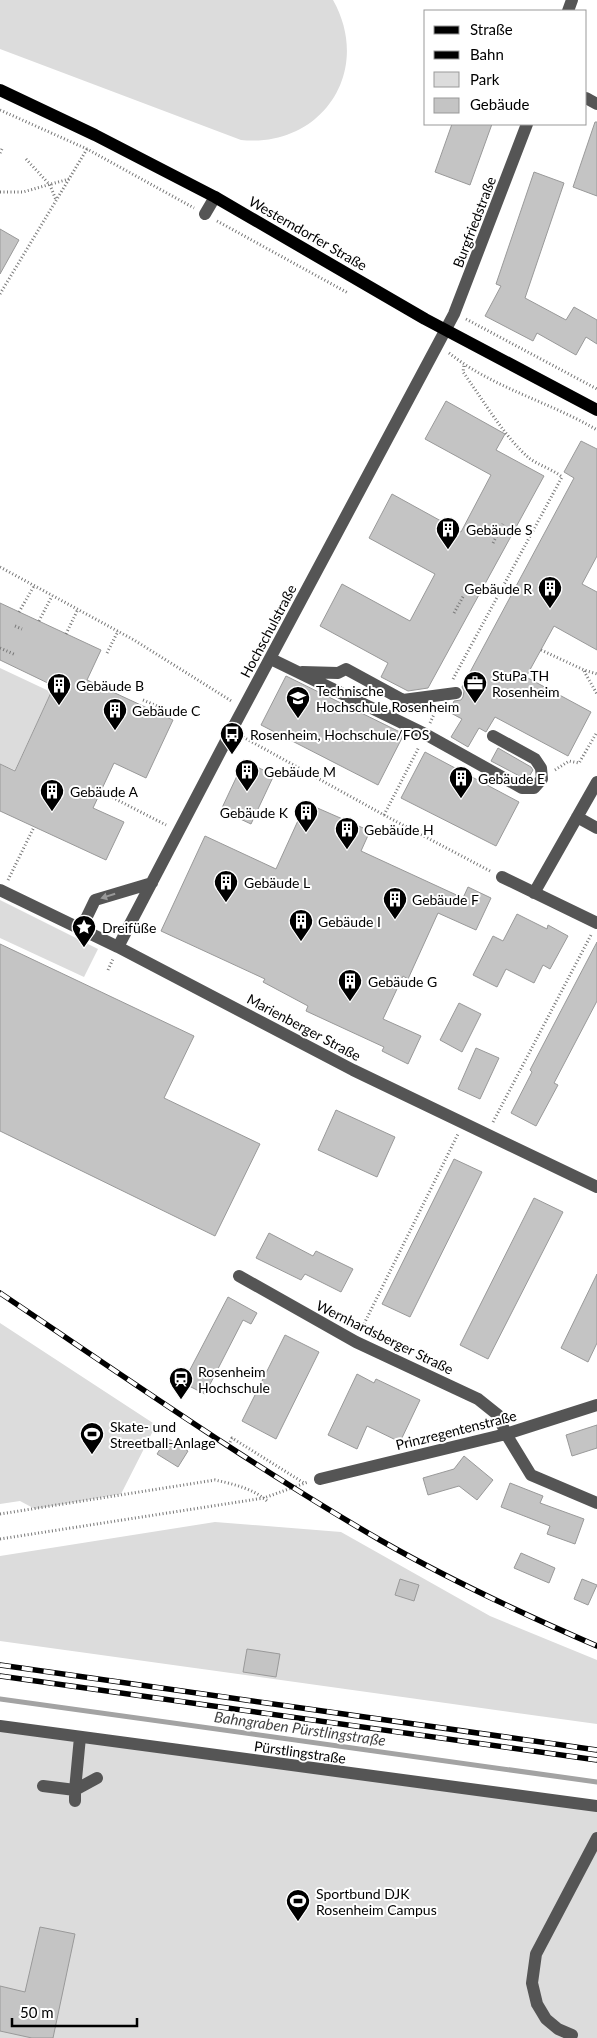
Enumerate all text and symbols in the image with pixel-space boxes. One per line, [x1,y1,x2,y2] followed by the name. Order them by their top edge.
[424,10,587,125] legend
[470,20,513,38] text: Straße
[470,45,504,63] text: Bahn
[470,70,500,88] text: Park
[470,95,529,113] text: Gebäude
[449,174,499,270] street label: Burgfriedstraße
[246,192,370,274] street label: Westerndorfer Straße
[435,516,461,550] building icon: Gebäude S
[466,521,533,538] place label: Gebäude S
[537,575,563,609] building icon: Gebäude R
[464,580,532,597] place label: Gebäude R
[236,581,300,681] street label: Hochschulstraße
[492,667,560,700] place label: StuPa TH Rosenheim
[462,670,488,704] office icon: StuPa TH Rosenheim
[46,672,72,706] building icon: Gebäude B
[76,677,144,694] place label: Gebäude B
[316,682,459,715] place label: Technische Hochschule Rosenheim
[285,685,311,719] school or university icon: Technische Hochschule Rosenheim
[102,697,128,731] building icon: Gebäude C
[132,702,201,719] place label: Gebäude C
[219,721,245,755] bus stop icon: Rosenheim, Hochschule/FOS
[250,726,429,743] place label: Rosenheim, Hochschule/FOS
[234,758,260,792] building icon: Gebäude M
[264,763,336,780] place label: Gebäude M
[448,765,474,799] building icon: Gebäude E
[478,770,545,787] place label: Gebäude E
[39,778,65,812] building icon: Gebäude A
[70,783,138,800] place label: Gebäude A
[293,799,319,833] building icon: Gebäude K
[220,804,289,821] place label: Gebäude K
[334,816,360,850] building icon: Gebäude H
[364,821,434,838] place label: Gebäude H
[213,869,239,903] building icon: Gebäude L
[244,874,310,891] place label: Gebäude L
[382,886,408,920] building icon: Gebäude F
[412,891,479,908] place label: Gebäude F
[101,892,116,900] one-way arrow
[288,908,314,942] building icon: Gebäude I
[318,913,381,930] place label: Gebäude I
[71,914,97,948] place icon: Dreifüße
[102,919,156,936] place label: Dreifüße
[337,968,363,1002] building icon: Gebäude G
[368,973,437,990] place label: Gebäude G
[244,990,364,1064] street label: Marienberger Straße
[314,1296,456,1378] street label: Wernhardsberger Straße
[198,1363,270,1396] place label: Rosenheim Hochschule
[168,1366,194,1400] station icon: Rosenheim Hochschule
[394,1407,518,1453] street label: Prinzregentenstraße
[110,1418,216,1451] place label: Skate- und Streetball-Anlage
[79,1421,105,1455] sports icon: Skate- und Streetball-Anlage
[213,1707,387,1749] water label: Bahngraben Pürstlingstraße
[253,1737,347,1767] street label: Pürstlingstraße
[316,1885,437,1918] place label: Sportbund DJK Rosenheim Campus
[285,1888,311,1922] sports icon: Sportbund DJK Rosenheim Campus
[12,1996,138,2028] scale bar
[20,2003,54,2021] text: 50 m

